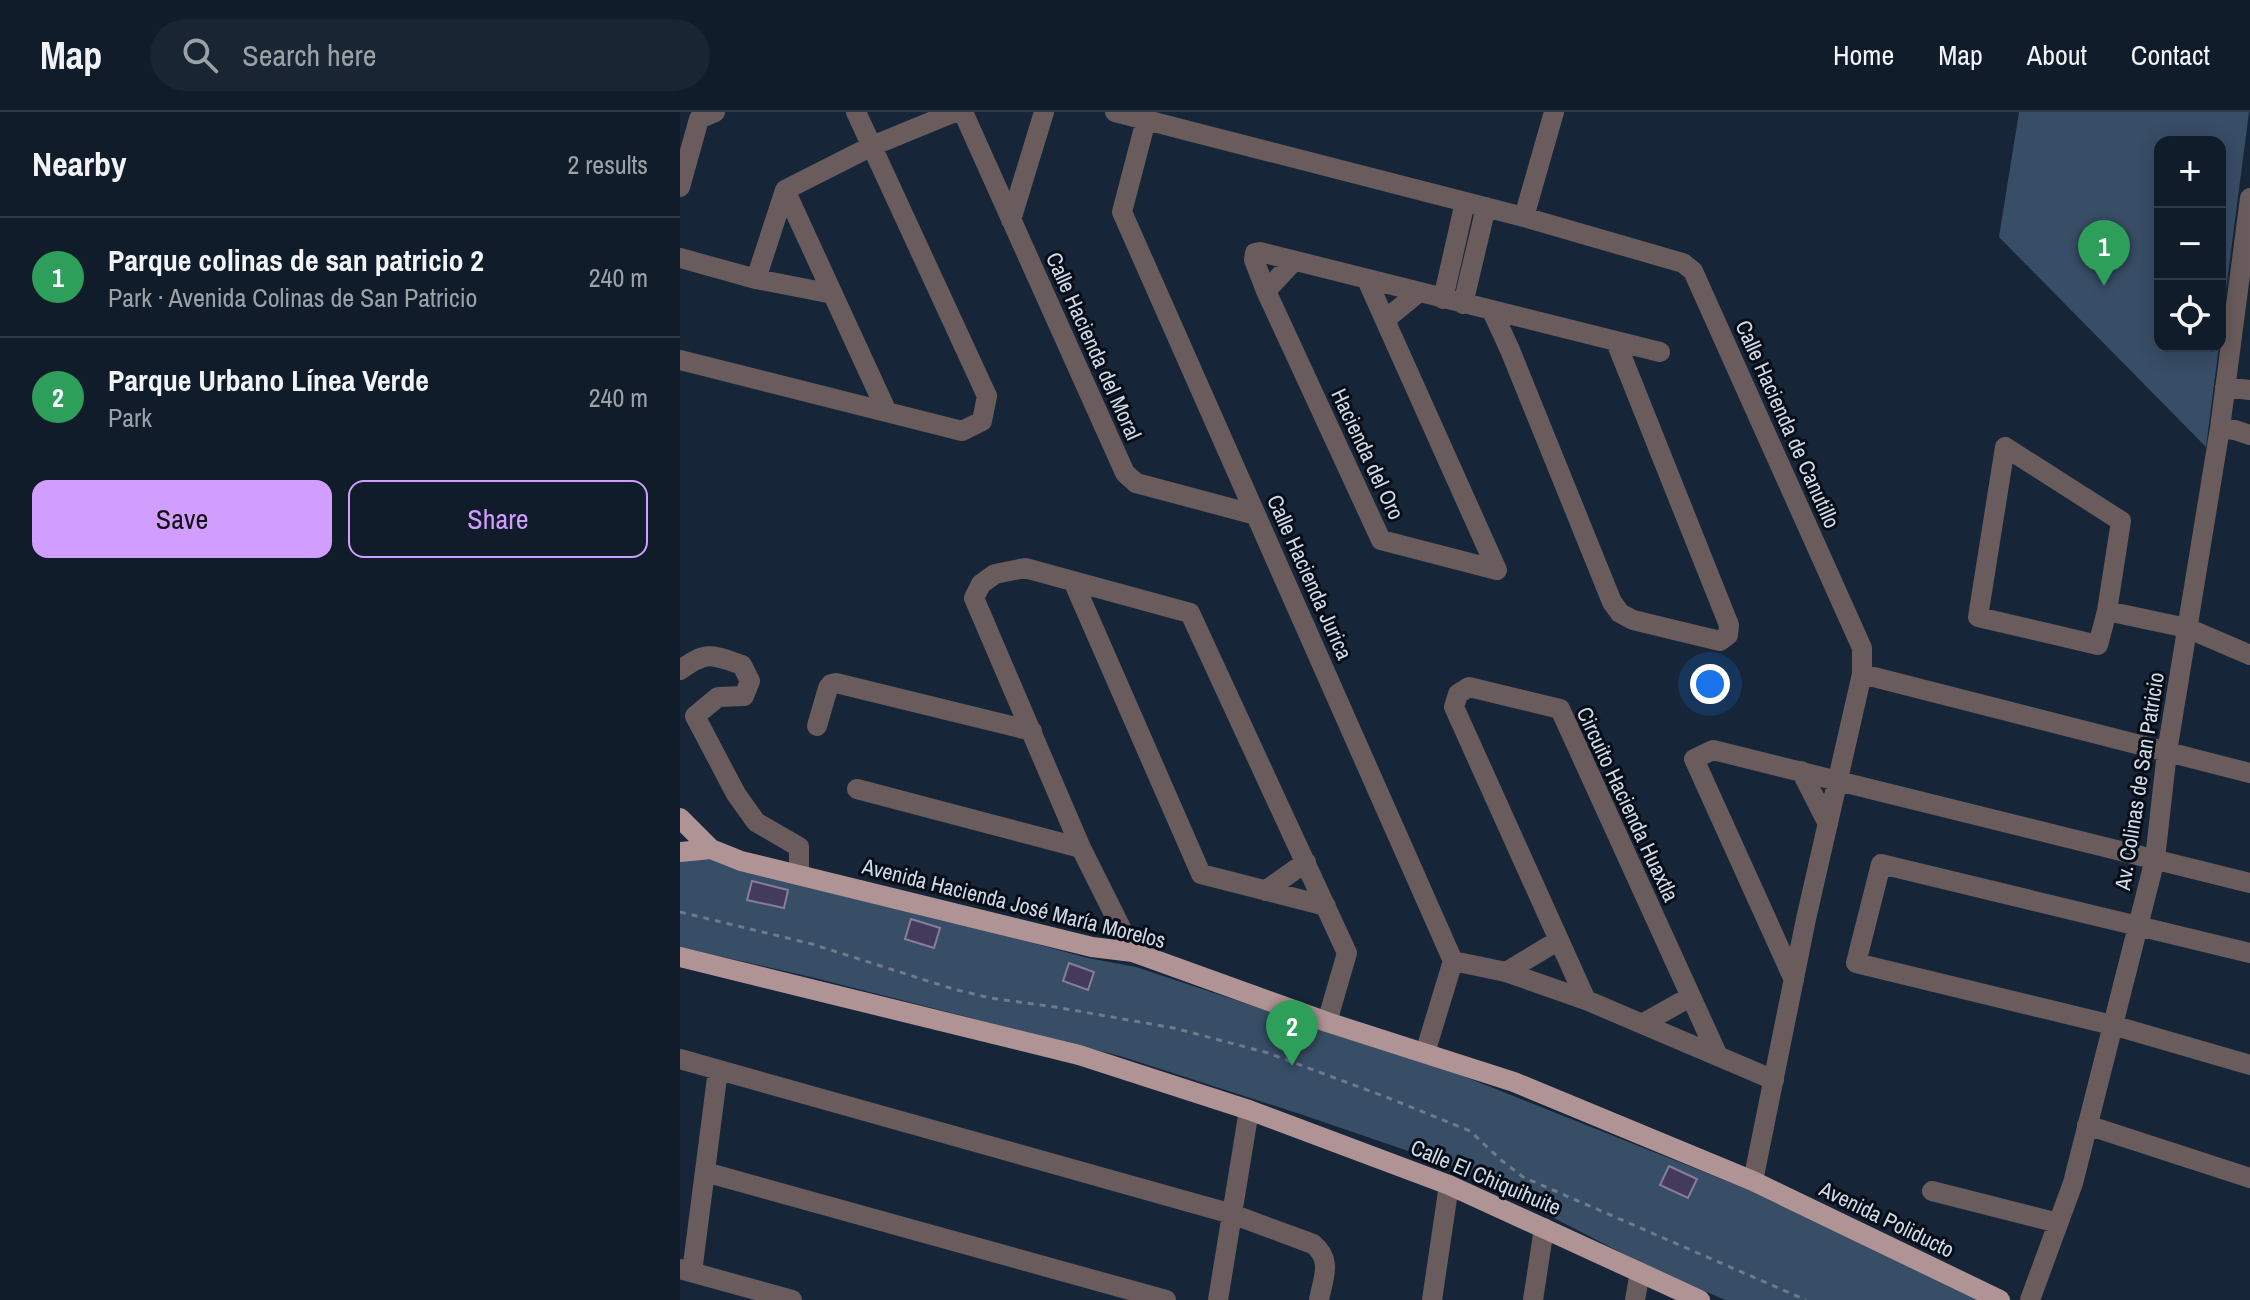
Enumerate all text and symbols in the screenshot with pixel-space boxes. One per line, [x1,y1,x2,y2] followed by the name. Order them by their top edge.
[150,19,710,91] search box
[40,30,102,81] text: Map
[178,33,222,77] icon: search
[242,35,376,75] text: Search here
[1833,36,1894,74] text: Home
[1938,36,1983,74] text: Map
[2027,36,2087,74] text: About
[2131,36,2210,74] text: Contact
[2154,136,2226,352] map controls
[2154,136,2226,208] button: +
[32,141,127,187] text: Nearby
[567,147,648,182] text: 2 results
[2154,208,2226,280] button: −
[2078,220,2130,286] pin: 1
[108,240,484,280] text: Parque colinas de san patricio 2
[1039,247,1149,445] street label: Calle Hacienda del Moral
[52,260,64,295] text: 1
[589,260,648,295] text: 240 m
[108,280,477,315] text: Park · Avenida Colinas de San Patricio
[2154,280,2226,352] button: locate
[1729,315,1847,533] street label: Calle Hacienda de Canutillo
[108,360,429,400] text: Parque Urbano Línea Verde
[52,380,64,415] text: 2
[589,380,648,415] text: 240 m
[1325,384,1411,524] street label: Hacienda del Oro
[108,400,152,435] text: Park
[32,480,332,558] button: Save
[348,480,648,558] button: Share
[1260,490,1360,664] street label: Calle Hacienda Jurica
[1690,664,1730,704] your location
[2107,670,2171,893] street label: Av. Colinas de San Patricio
[1570,702,1686,906] street label: Circuito Hacienda Huaxtla
[858,851,1169,955] street label: Avenida Hacienda José María Morelos
[1266,1000,1318,1066] pin: 2
[1406,1132,1566,1222] street label: Calle El Chiquihuite
[1814,1173,1959,1265] street label: Avenida Poliducto

